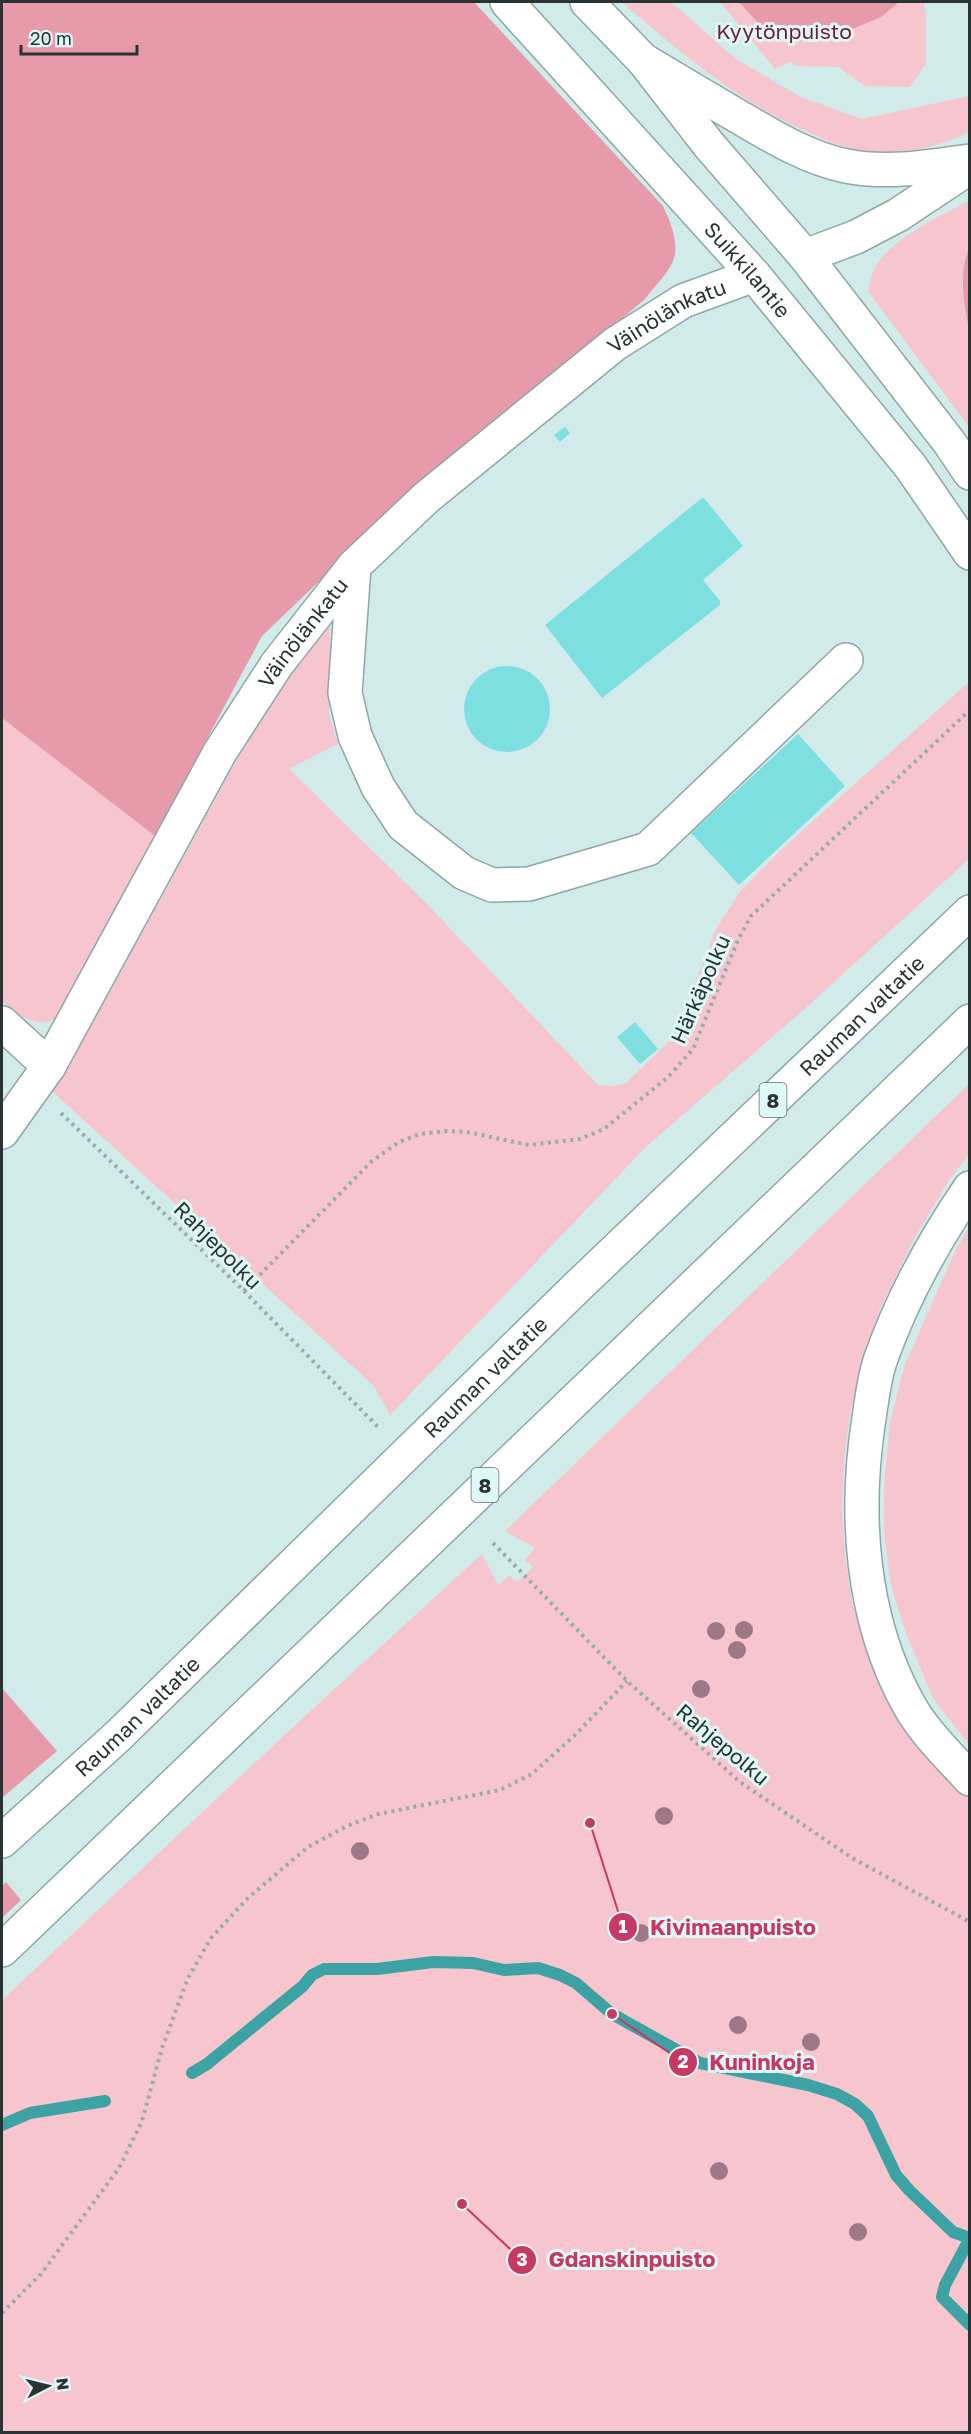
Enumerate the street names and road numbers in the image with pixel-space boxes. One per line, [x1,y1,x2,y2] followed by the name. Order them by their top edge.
[699,216,796,323] street label: Suikkilantie
[601,273,729,358] street label: Väinölänkatu
[252,572,353,692] street label: Väinölänkatu
[664,931,736,1047] street label: Härkäpolku
[794,950,930,1081] street label: Rauman valtatie
[760,1083,786,1117] road number: 8
[169,1196,267,1294] street label: Rahjepolku
[418,1311,552,1443] street label: Rauman valtatie
[472,1468,498,1502] road number: 8
[69,1650,205,1782] street label: Rauman valtatie
[671,1698,775,1790] street label: Rahjepolku

